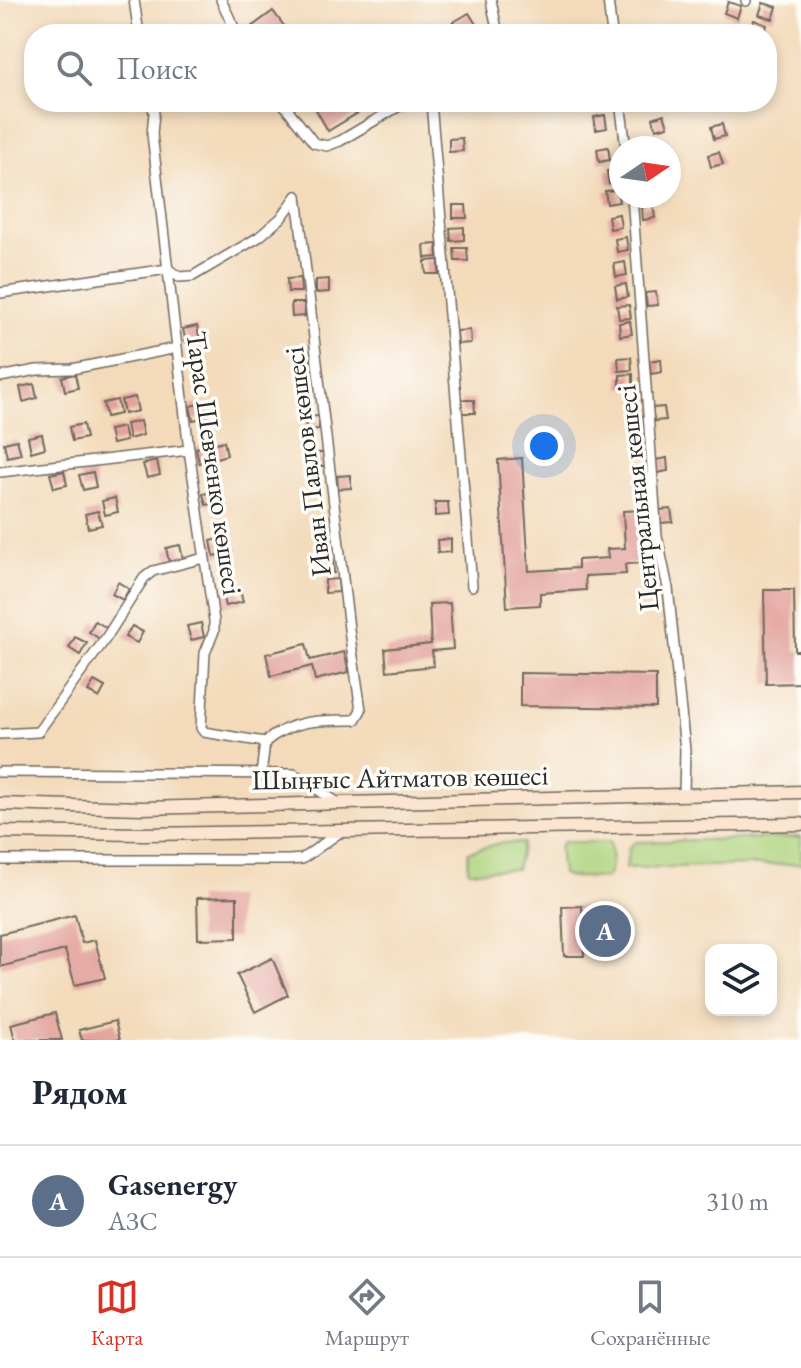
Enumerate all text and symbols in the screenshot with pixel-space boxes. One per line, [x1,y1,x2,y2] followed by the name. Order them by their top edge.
[24,24,777,112] search box
[52,46,96,90] icon: search
[116,49,198,88] text: Поиск
[609,136,681,208] north arrow
[179,329,251,597] street label: Тарас Шевченко көшесі
[275,345,339,579] street label: Иван Павлов көшесі
[607,383,667,613] street label: Центральная көшесі
[524,426,564,466] your location
[251,756,549,798] street label: Шыңғыс Айтматов көшесі
[579,901,631,961] pin: A
[705,944,777,1016] map controls
[705,944,777,1016] button: layers
[32,1070,127,1114] text: Рядом
[108,1165,237,1204] text: Gasenergy
[49,1184,67,1218] text: A
[706,1184,769,1218] text: 310 m
[108,1204,158,1238] text: АЗС
[91,1275,143,1352] tab: Карта
[325,1275,409,1352] tab: Маршрут
[590,1275,710,1352] tab: Сохранённые

